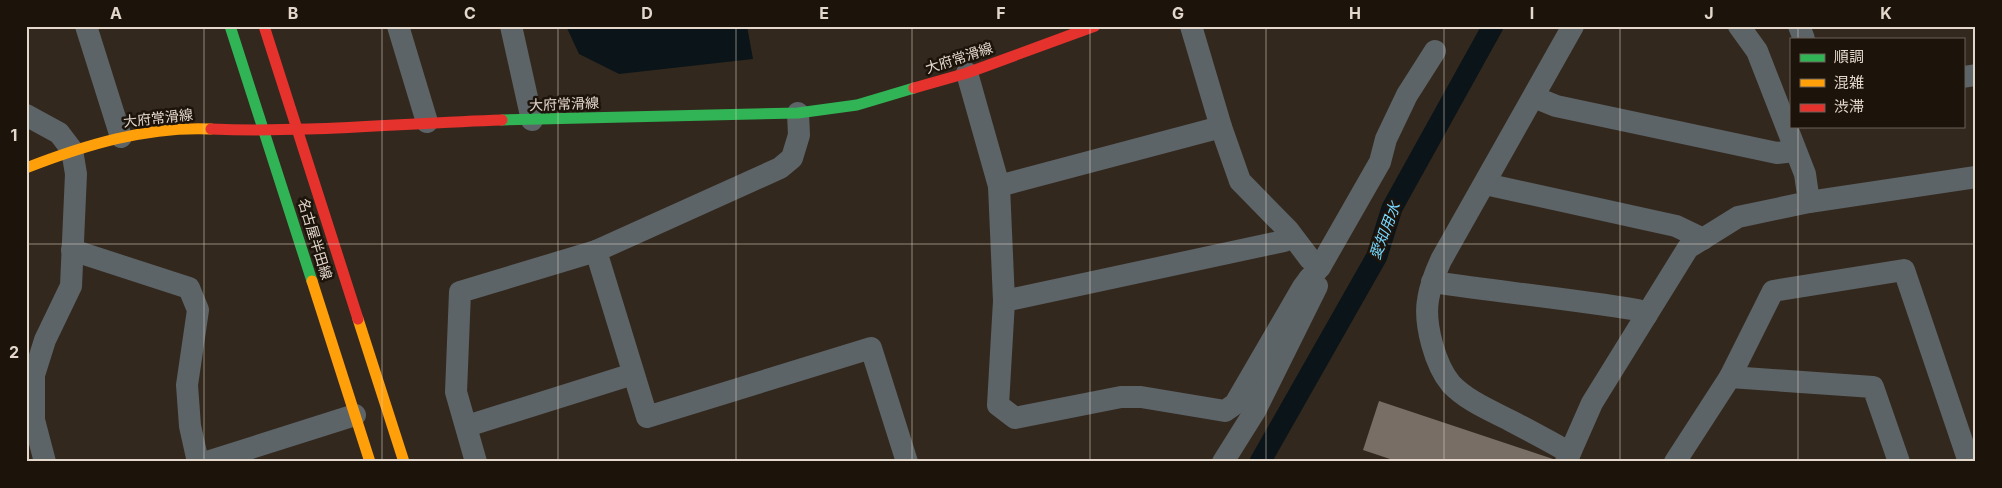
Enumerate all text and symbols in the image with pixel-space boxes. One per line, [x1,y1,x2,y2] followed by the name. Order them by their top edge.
[110,3,122,23] text: A
[288,3,298,23] text: B
[464,3,476,23] text: C
[641,3,653,23] text: D
[819,3,829,23] text: E
[996,3,1006,23] text: F
[1172,3,1184,23] text: G
[1349,3,1361,23] text: H
[1530,3,1534,23] text: I
[1704,3,1714,23] text: J
[1880,3,1892,23] text: K
[1790,38,1964,128] legend
[923,39,995,76] street label: 大府常滑線
[1834,47,1864,66] text: 順調
[1834,73,1864,92] text: 混雑
[529,94,599,113] street label: 大府常滑線
[1834,97,1864,116] text: 渋滞
[122,105,194,130] street label: 大府常滑線
[11,125,17,145] text: 1
[295,196,336,282] street label: 名古屋半田線
[1365,198,1405,262] water label: 愛知用水
[9,342,19,362] text: 2

